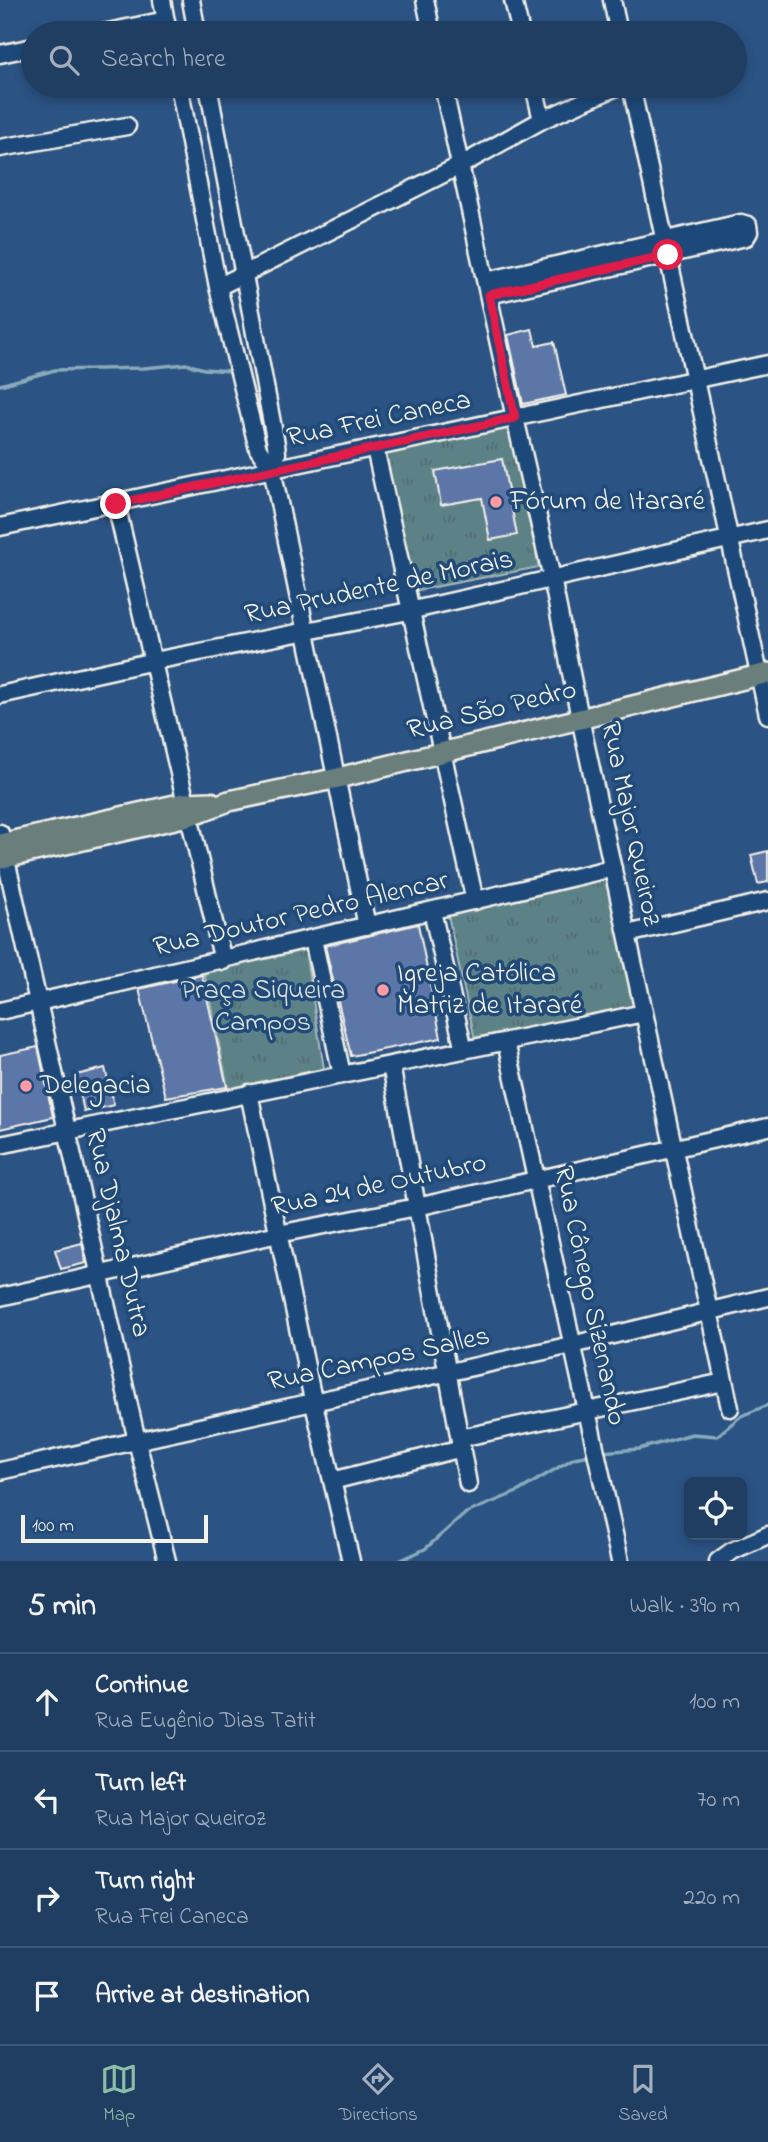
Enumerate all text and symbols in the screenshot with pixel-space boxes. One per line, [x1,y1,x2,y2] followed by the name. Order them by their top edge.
[21,21,747,98] search box
[45,41,83,79] icon: search
[101,41,226,79] text: Search here
[652,239,683,270] route start
[283,380,475,460] street label: Rua Frei Caneca
[509,482,705,523] place label: Fórum de Itararé
[100,488,131,519] route end
[488,494,504,510] marker: Fórum de Itararé
[241,539,517,637] street label: Rua Prudente de Morais
[403,670,581,752] street label: Rua São Pedro
[588,718,672,930] street label: Rua Major Queiroz
[149,861,453,969] street label: Rua Doutor Pedro Alencar
[397,954,583,1027] place label: Igreja Católica Matriz de Itararé
[181,971,345,1044] park label: Praça Siqueira Campos
[375,982,391,998] marker: Igreja Católica Matriz de Itararé
[39,1066,151,1107] place label: Delegacia
[18,1078,34,1094] marker: Delegacia
[73,1125,161,1341] street label: Rua Djalma Dutra
[268,1143,490,1229] street label: Rua 24 de Outubro
[541,1162,637,1430] street label: Rua Cônego Sizenando
[264,1316,494,1404] street label: Rua Campos Salles
[684,1477,747,1540] map controls
[684,1477,747,1540] button: locate
[21,1512,208,1544] scale bar
[32,1513,74,1540] text: 100 m
[28,1585,96,1629] text: 5 min
[629,1590,740,1623] text: Walk · 390 m
[95,1667,188,1705] text: Continue
[28,1683,66,1721] icon: ahead
[689,1686,740,1719] text: 100 m
[95,1705,316,1738] text: Rua Eugênio Dias Tatit
[95,1765,186,1803] text: Turn left
[28,1781,66,1819] icon: left
[697,1784,740,1817] text: 70 m
[95,1803,266,1836] text: Rua Major Queiroz
[95,1863,195,1901] text: Turn right
[28,1879,66,1917] icon: right
[684,1882,740,1915] text: 220 m
[95,1901,249,1934] text: Rua Frei Caneca
[28,1977,66,2015] icon: arrive
[95,1977,310,2015] text: Arrive at destination
[100,2060,138,2129] tab: Map
[339,2060,418,2129] tab: Directions
[618,2060,668,2129] tab: Saved

